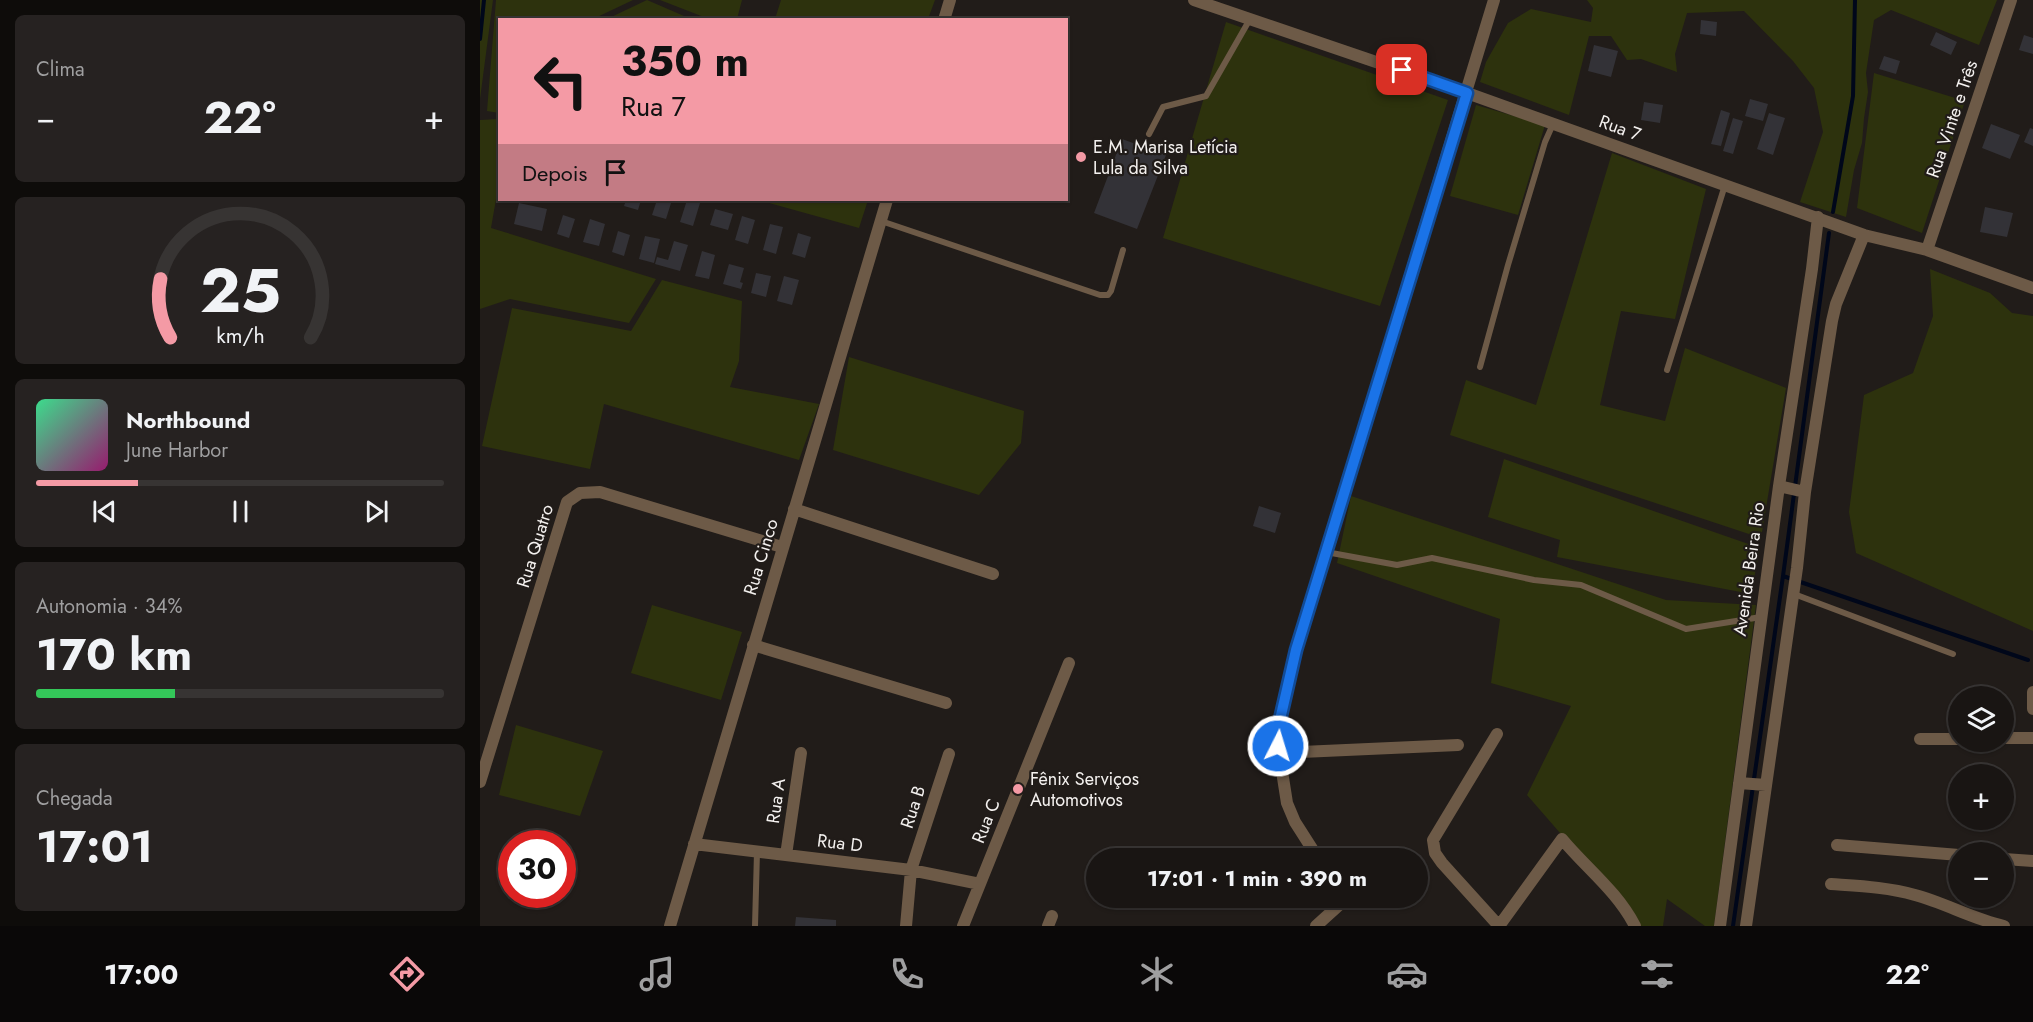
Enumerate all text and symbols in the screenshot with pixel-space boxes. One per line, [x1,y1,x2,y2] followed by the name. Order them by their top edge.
[621,31,749,92] text: 350 m
[522,42,600,120] icon: left
[1376,44,1427,95] pin
[1385,53,1418,86] icon: arrive
[36,55,85,84] text: Clima
[1920,57,1984,181] street label: Rua Vinte e Três
[203,85,276,150] text: 22°
[621,87,686,126] text: Rua 7
[36,94,55,141] text: −
[424,94,444,141] text: +
[1595,108,1645,148] street label: Rua 7
[1093,134,1237,181] place label: E.M. Marisa Letícia Lula da Silva
[1074,150,1088,164] marker: E.M. Marisa Letícia Lula da Silva
[599,156,632,189] icon: arrive
[522,157,587,189] text: Depois
[199,245,281,335] text: 25
[216,320,264,351] text: km/h
[126,404,250,436] text: Northbound
[126,436,228,465] text: June Harbor
[88,495,121,528] icon: previous
[224,495,257,528] icon: pause
[360,495,393,528] icon: next
[1727,500,1771,638] street label: Avenida Beira Rio
[510,501,560,591] street label: Rua Quatro
[737,516,785,598] street label: Rua Cinco
[36,592,182,621] text: Autonomia · 34%
[36,622,192,687] text: 170 km
[1948,686,2014,908] map controls
[1948,686,2014,752] button: layers
[1246,714,1310,778] position arrow
[1948,764,2014,830] button: +
[1030,766,1139,813] place label: Fênix Serviços Automotivos
[760,777,792,825] street label: Rua A
[894,782,932,832] street label: Rua B
[1011,782,1025,796] marker: Fênix Serviços Automotivos
[36,784,113,813] text: Chegada
[965,795,1007,847] street label: Rua C
[36,814,153,879] text: 17:01
[816,827,864,859] street label: Rua D
[498,830,576,908] speed limit sign: 30
[1948,842,2014,908] button: −
[1147,862,1367,894] text: 17:01 · 1 min · 390 m
[386,953,428,995] icon: directions
[636,953,678,995] icon: music
[886,953,928,995] icon: phone
[1136,953,1178,995] icon: climate
[1386,953,1428,995] icon: car
[1636,953,1678,995] icon: filters
[104,955,178,994] text: 17:00
[1886,955,1929,994] text: 22°

